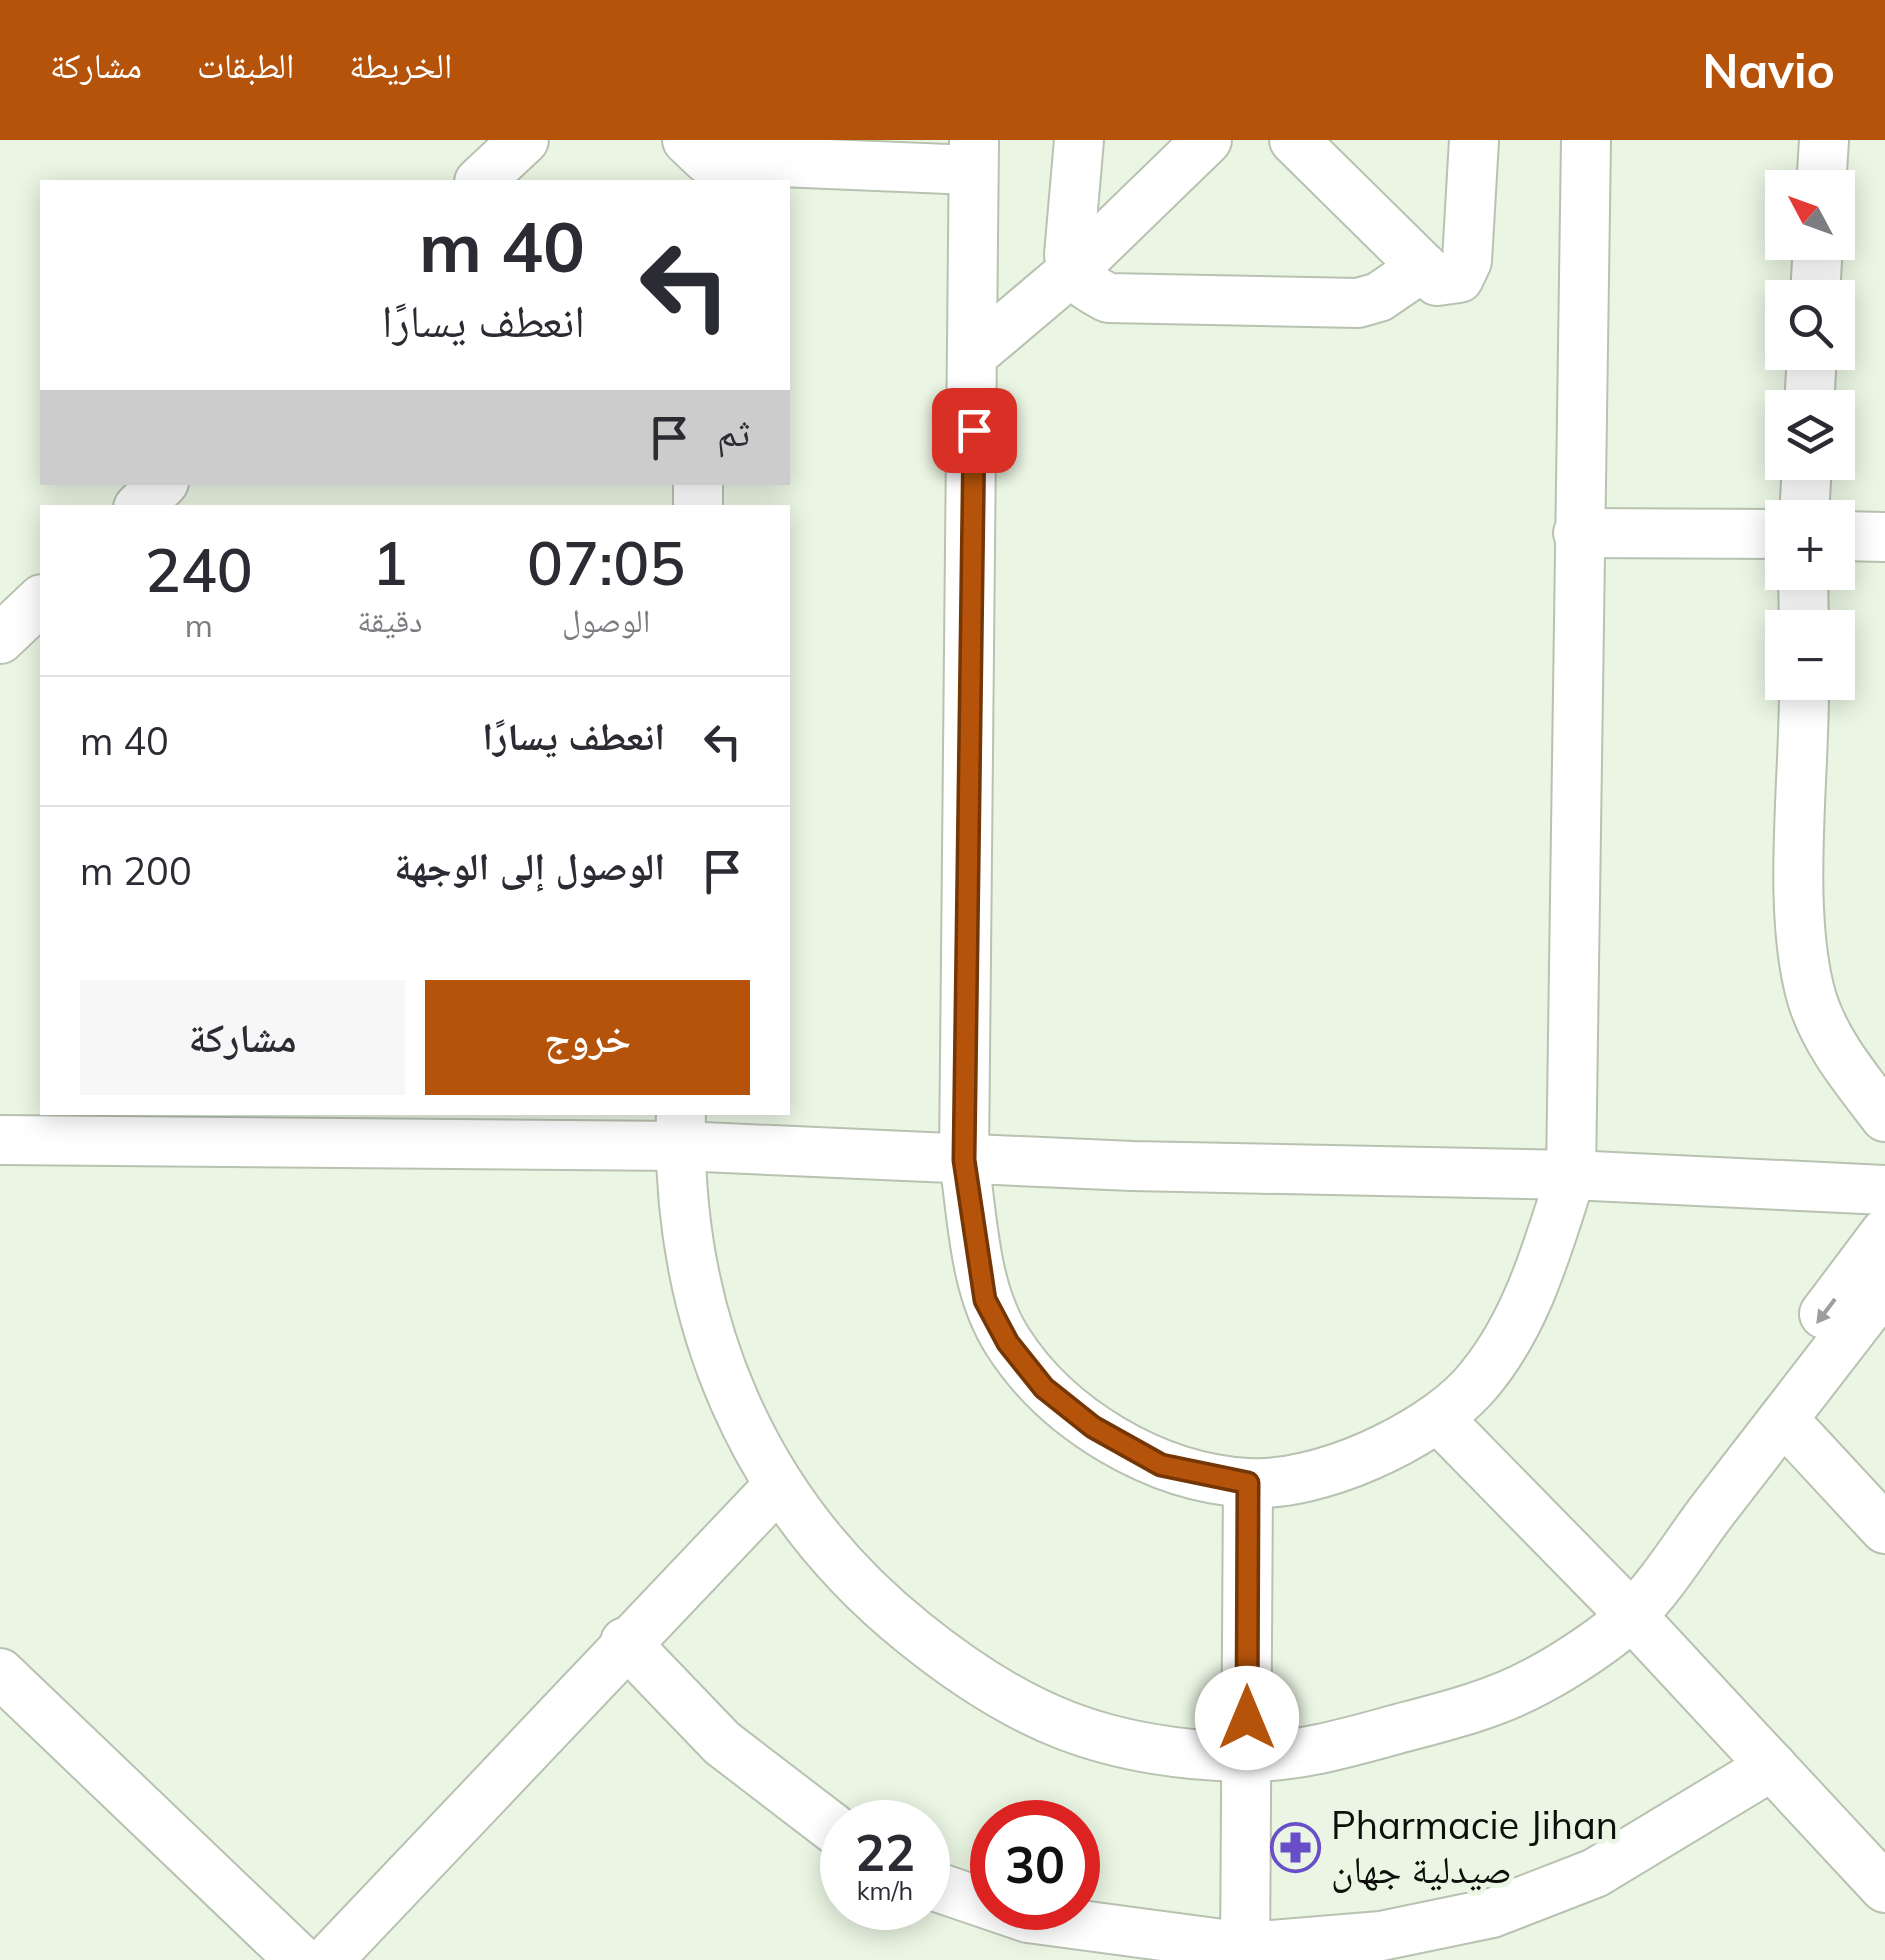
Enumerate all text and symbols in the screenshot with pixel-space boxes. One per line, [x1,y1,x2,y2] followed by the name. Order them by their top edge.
[1702,40,1835,100] text: Navio
[50,43,142,87] text: مشاركة
[197,43,294,87] text: الطبقات
[349,43,452,87] text: الخريطة
[1765,170,1855,260] north arrow
[1765,170,1855,700] map controls
[419,202,585,290] text: 40 m
[620,220,750,350] icon: left
[1765,280,1855,370] button: search
[382,292,585,348] text: انعطف يسارًا
[932,388,1017,473] pin
[1765,390,1855,480] button: layers
[947,403,1002,458] icon: arrive
[717,408,750,456] text: ثم
[642,410,697,465] icon: arrive
[1765,500,1855,590] button: +
[372,525,408,600] text: 1
[527,525,685,600] text: 07:05
[145,532,253,607] text: 240
[357,600,422,640] text: دقيقة
[562,600,650,640] text: الوصول
[185,605,213,645] text: m
[1765,610,1855,700] button: −
[482,712,665,760] text: انعطف يسارًا
[695,714,750,769] icon: left
[80,717,169,765] text: 40 m
[394,842,665,890] text: الوصول إلى الوجهة
[695,844,750,899] icon: arrive
[80,847,192,895] text: 200 m
[80,980,405,1095] button: مشاركة
[425,980,750,1095] button: خروج
[1816,1298,1837,1324] one-way arrow
[1195,1666,1299,1770] position arrow
[970,1800,1100,1930] speed limit sign: 30
[1331,1801,1618,1893] place label: Pharmacie Jihan صيدلية جهان
[855,1821,915,1884] text: 22
[1270,1821,1322,1873] pharmacy icon: Pharmacie Jihan صيدلية جهان
[857,1875,913,1906] text: km/h

